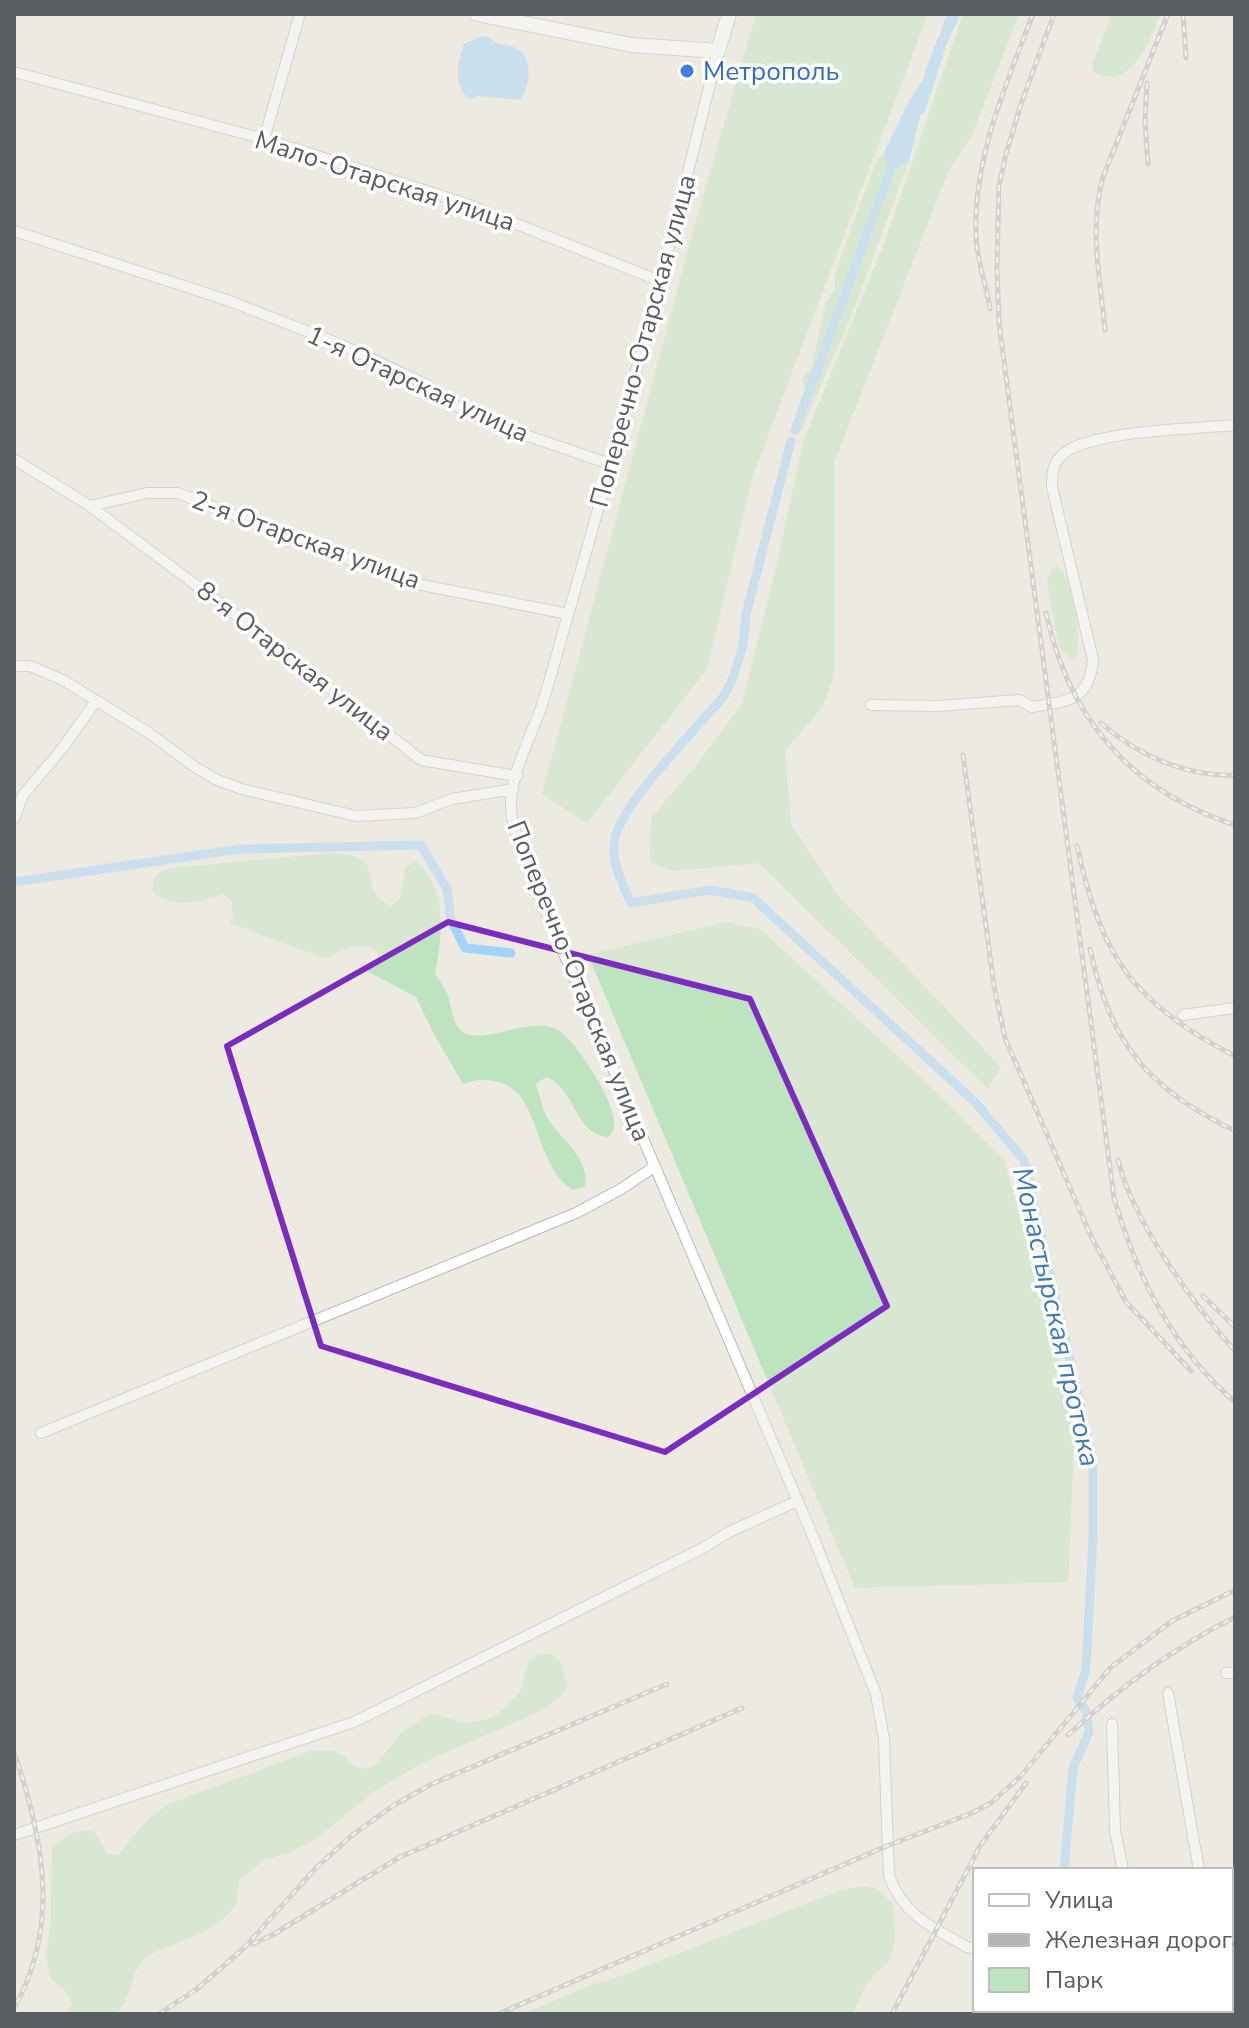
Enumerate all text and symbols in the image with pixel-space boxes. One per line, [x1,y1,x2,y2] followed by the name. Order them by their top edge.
[703,54,840,89] place label: Метрополь
[678,62,696,80] marker: Метрополь
[251,122,519,240] street label: Мало-Отарская улица
[582,171,704,511] street label: Поперечно-Отарская улица
[301,317,535,451] street label: 1-я Отарская улица
[187,482,425,598] street label: 2-я Отарская улица
[189,573,401,749] street label: 8-я Отарская улица
[499,815,659,1147] street label: Поперечно-Отарская улица
[1003,1164,1109,1470] water label: Монастырская протока
[973,1868,1233,2012] legend
[1044,1884,1114,1916] text: Улица
[1045,1924,1245,1956] text: Железная дорога
[1045,1964,1103,1996] text: Парк

